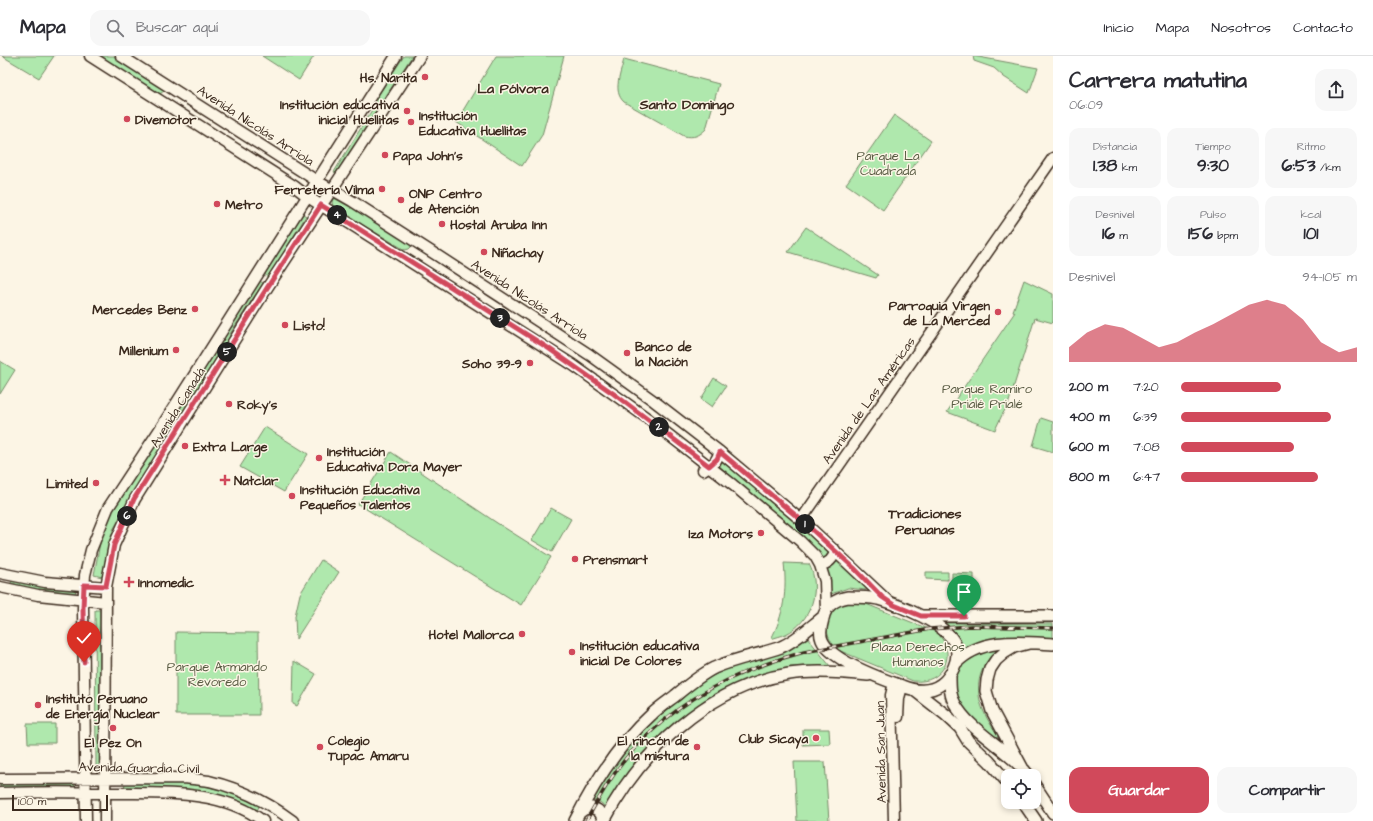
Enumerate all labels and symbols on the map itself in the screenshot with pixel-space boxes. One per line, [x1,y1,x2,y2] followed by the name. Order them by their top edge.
[360,69,417,87] place label: Hs. Narita
[420,72,430,82] marker: Hs. Narita
[477,79,550,99] district label: La Pólvora
[194,81,318,171] street label: Avenida Nicolás Arriola
[639,95,734,116] district label: Santo Domingo
[280,96,399,129] place label: Institución educativa inicial Huellitas
[402,106,412,116] marker: Institución educativa inicial Huellitas
[419,107,527,140] place label: Institución Educativa Huellitas
[135,111,197,129] place label: Divemotor
[122,114,132,124] marker: Divemotor
[406,117,416,127] marker: Institución Educativa Huellitas
[393,147,463,166] place label: Papa John's
[856,147,920,180] park label: Parque La Cuadrada
[380,150,390,160] marker: Papa John's
[274,181,374,199] place label: Ferretería Vilma
[377,184,387,194] marker: Ferretería Vilma
[408,185,483,218] place label: ONP Centro de Atención
[396,195,406,205] marker: ONP Centro de Atención
[225,196,263,214] place label: Metro
[212,199,222,209] marker: Metro
[327,205,347,225] pin: 4
[450,216,548,234] place label: Hostal Aruba Inn
[437,219,447,229] marker: Hostal Aruba Inn
[492,244,545,263] place label: Niñachay
[479,247,489,257] marker: Niñachay
[468,255,592,345] street label: Avenida Nicolás Arriola
[889,297,991,330] place label: Parroquia Virgen de La Merced
[92,301,188,319] place label: Mercedes Benz
[190,304,200,314] marker: Mercedes Benz
[993,307,1003,317] marker: Parroquia Virgen de La Merced
[490,308,510,328] pin: 3
[293,317,325,335] place label: Listo!
[280,320,290,330] marker: Listo!
[818,333,920,468] street label: Avenida de Las Américas
[635,338,692,371] place label: Banco de la Nación
[119,342,169,360] place label: Millenium
[217,342,237,362] pin: 5
[171,345,181,355] marker: Millenium
[622,348,632,358] marker: Banco de la Nación
[461,355,522,373] place label: Soho 39-9
[525,358,535,368] marker: Soho 39-9
[146,364,210,451] street label: Avenida Canadá
[942,380,1033,413] park label: Parque Ramiro Prialé Prialé
[237,396,278,415] place label: Roky's
[224,399,234,409] marker: Roky's
[649,417,669,437] pin: 2
[193,438,268,458] place label: Extra Large
[180,441,190,451] marker: Extra Large
[327,443,463,477] place label: Institución Educativa Dora Mayer
[314,453,324,463] marker: Institución Educativa Dora Mayer
[234,472,279,490] place label: Natclar
[219,474,231,486] marker: Natclar
[46,475,88,493] place label: Limited
[91,478,101,488] marker: Limited
[300,481,420,515] place label: Institución Educativa Pequeños Talentos
[287,491,297,501] marker: Institución Educativa Pequeños Talentos
[887,504,962,540] district label: Tradiciones Peruanas
[117,506,137,526] pin: 6
[795,514,815,534] pin: 1
[688,525,753,543] place label: Iza Motors
[756,528,766,538] marker: Iza Motors
[583,551,648,569] place label: Prensmart
[570,554,580,564] marker: Prensmart
[138,574,195,592] place label: Innomedic
[947,575,981,616] pin
[123,576,135,588] marker: Innomedic
[67,621,101,662] pin
[428,626,514,644] place label: Hotel Mallorca
[517,629,527,639] marker: Hotel Mallorca
[580,637,699,670] place label: Institución educativa inicial De Colores
[871,638,965,671] park label: Plaza Derechos Humanos
[567,647,577,657] marker: Institución educativa inicial De Colores
[167,658,268,691] park label: Parque Armando Revoredo
[45,690,160,725] place label: Instituto Peruano de Energía Nuclear
[33,700,43,710] marker: Instituto Peruano de Energía Nuclear
[871,700,891,803] street label: Avenida San Juan
[108,723,118,733] marker: El Pez On
[739,730,808,749] place label: Club Sicaya
[327,732,409,766] place label: Colegio Tupac Amaru
[617,732,689,765] place label: El rincón de la mistura
[811,733,821,743] marker: Club Sicaya
[84,734,142,752] place label: El Pez On
[315,742,325,752] marker: Colegio Tupac Amaru
[692,742,702,752] marker: El rincón de la mistura
[78,758,200,778] street label: Avenida Guardia Civil
[12,793,108,812] scale bar

